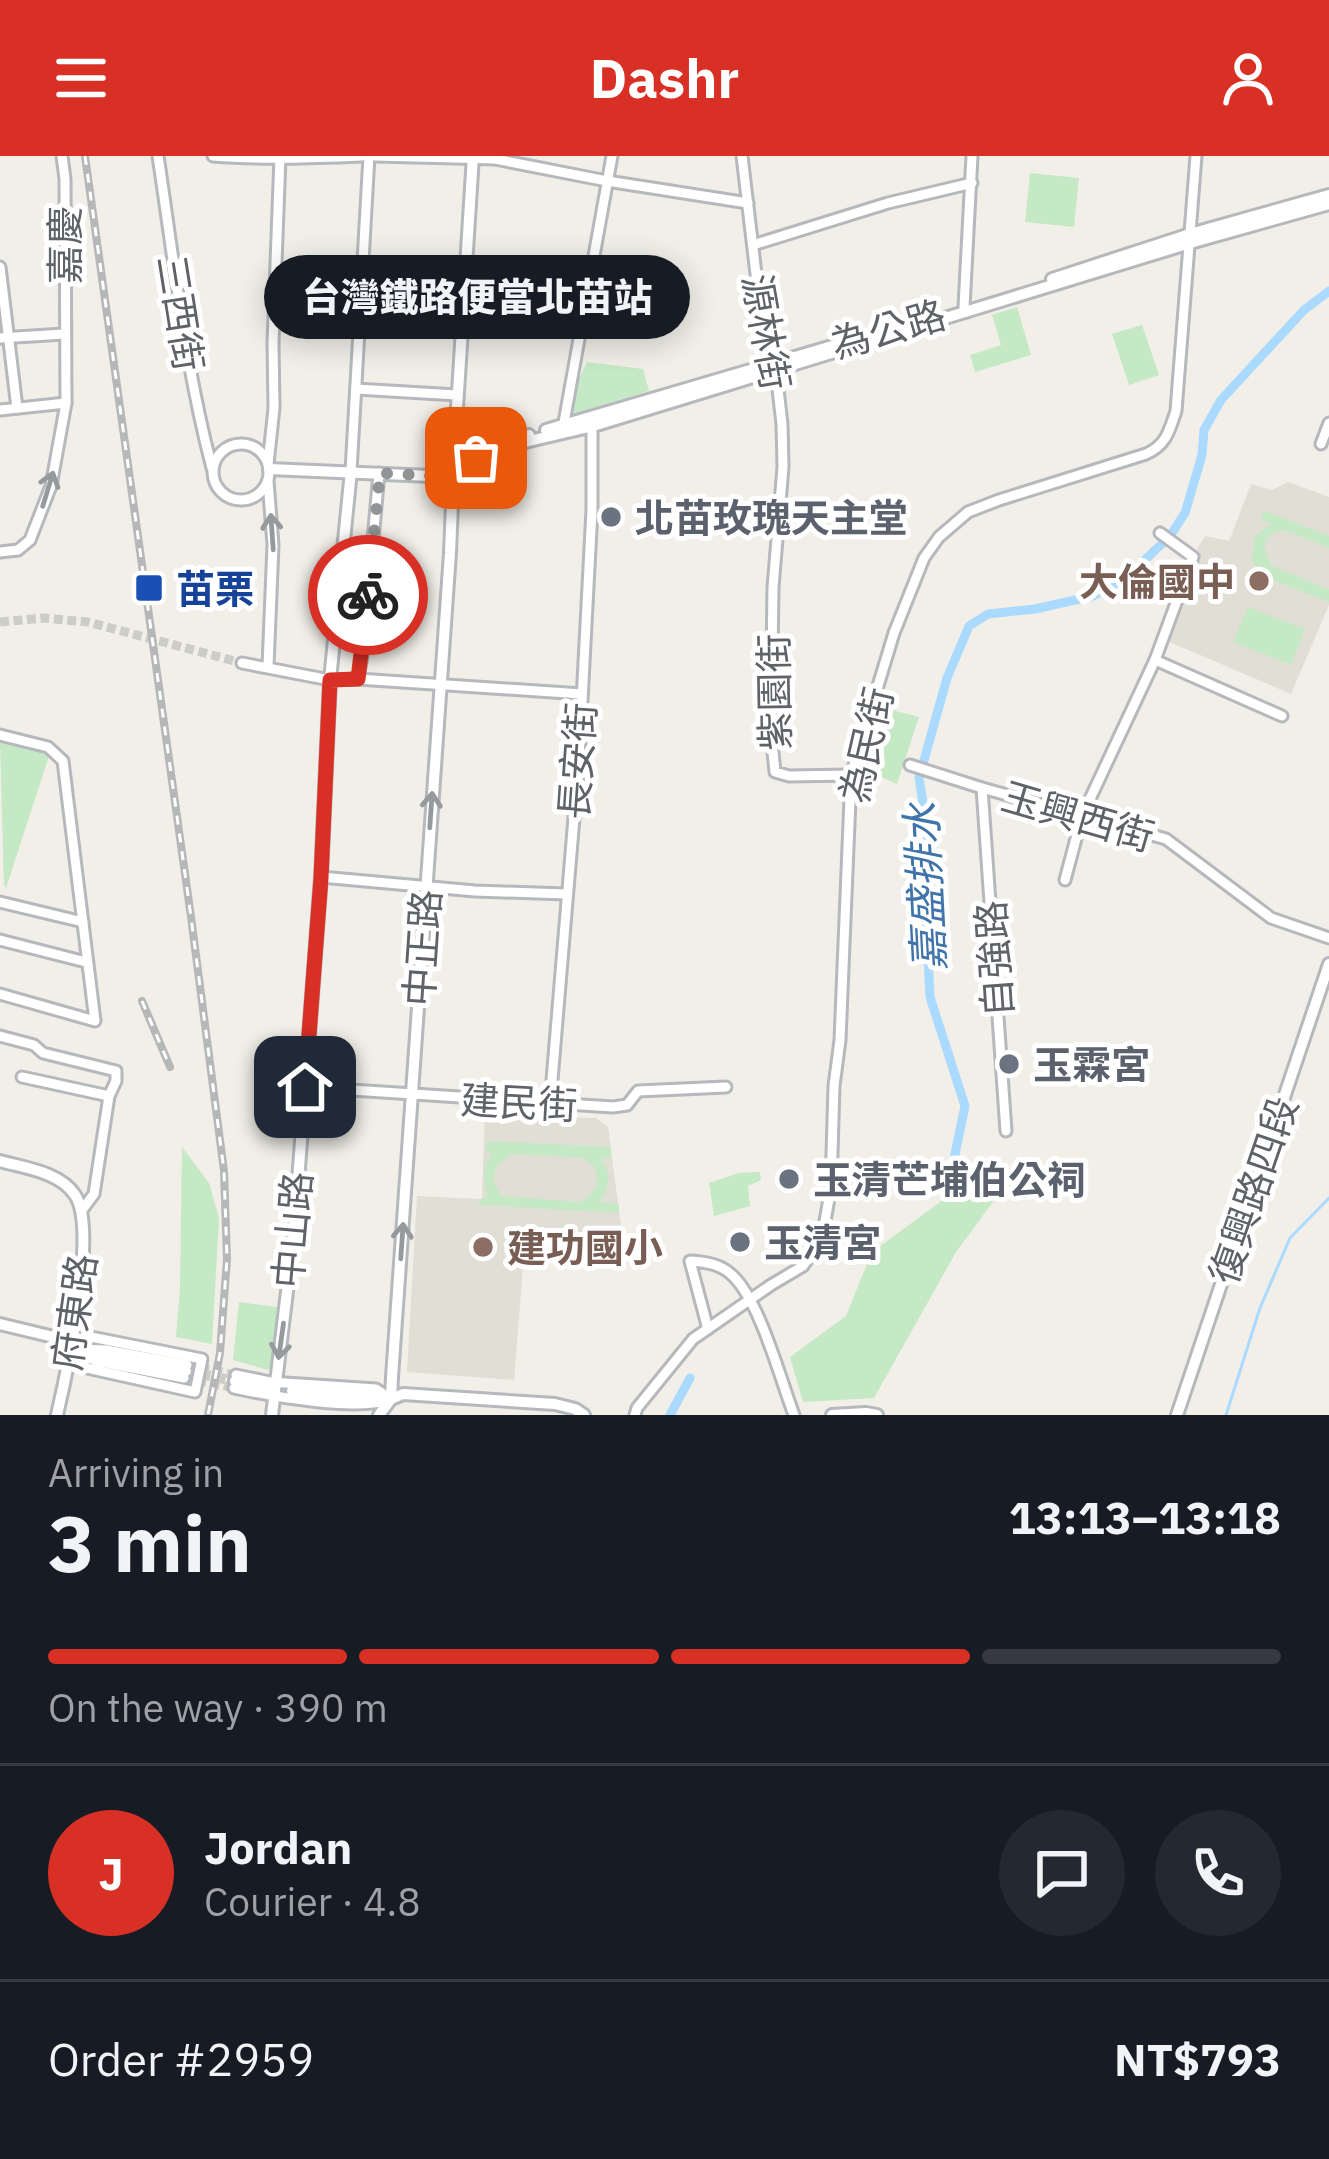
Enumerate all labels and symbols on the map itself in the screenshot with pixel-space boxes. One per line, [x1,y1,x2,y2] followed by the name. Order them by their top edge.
[39,206,90,284] street label: 嘉慶
[147,251,215,375] street label: 三西街
[263,254,689,338] callout: 台灣鐵路便當北苗站
[732,270,802,394] street label: 源林街
[825,288,951,370] street label: 為公路
[425,407,527,509] pin
[38,471,60,509] one-way arrow
[635,492,908,543] place label: 北苗玫瑰天主堂
[598,504,624,530] marker: 北苗玫瑰天主堂
[260,513,283,552] one-way arrow
[308,535,428,655] courier
[1079,556,1235,607] place label: 大倫國中
[176,563,254,614] place label: 苗栗
[1246,568,1272,594] marker: 大倫國中
[133,572,165,604] marker: 苗栗
[747,633,801,751] street label: 紫園街
[828,682,904,808] street label: 為民街
[547,701,607,821] street label: 長安街
[996,770,1160,862] street label: 玉興西街
[420,791,443,830] one-way arrow
[893,800,957,972] water label: 嘉盛排水
[392,888,452,1008] street label: 中正路
[964,899,1024,1019] street label: 自強路
[254,1036,356,1138] pin
[1033,1039,1150,1090] place label: 玉霖宮
[996,1051,1022,1077] marker: 玉霖宮
[459,1073,579,1131] street label: 建民街
[1197,1090,1309,1290] street label: 復興路四段
[813,1154,1086,1205] place label: 玉清芒埔伯公祠
[776,1166,802,1192] marker: 玉清芒埔伯公祠
[261,1169,323,1291] street label: 中山路
[764,1217,881,1268] place label: 玉清宮
[391,1222,414,1261] one-way arrow
[507,1222,663,1273] place label: 建功國小
[727,1229,753,1255] marker: 玉清宮
[470,1234,496,1260] marker: 建功國小
[41,1251,107,1373] street label: 府東路
[270,1321,292,1360] one-way arrow

